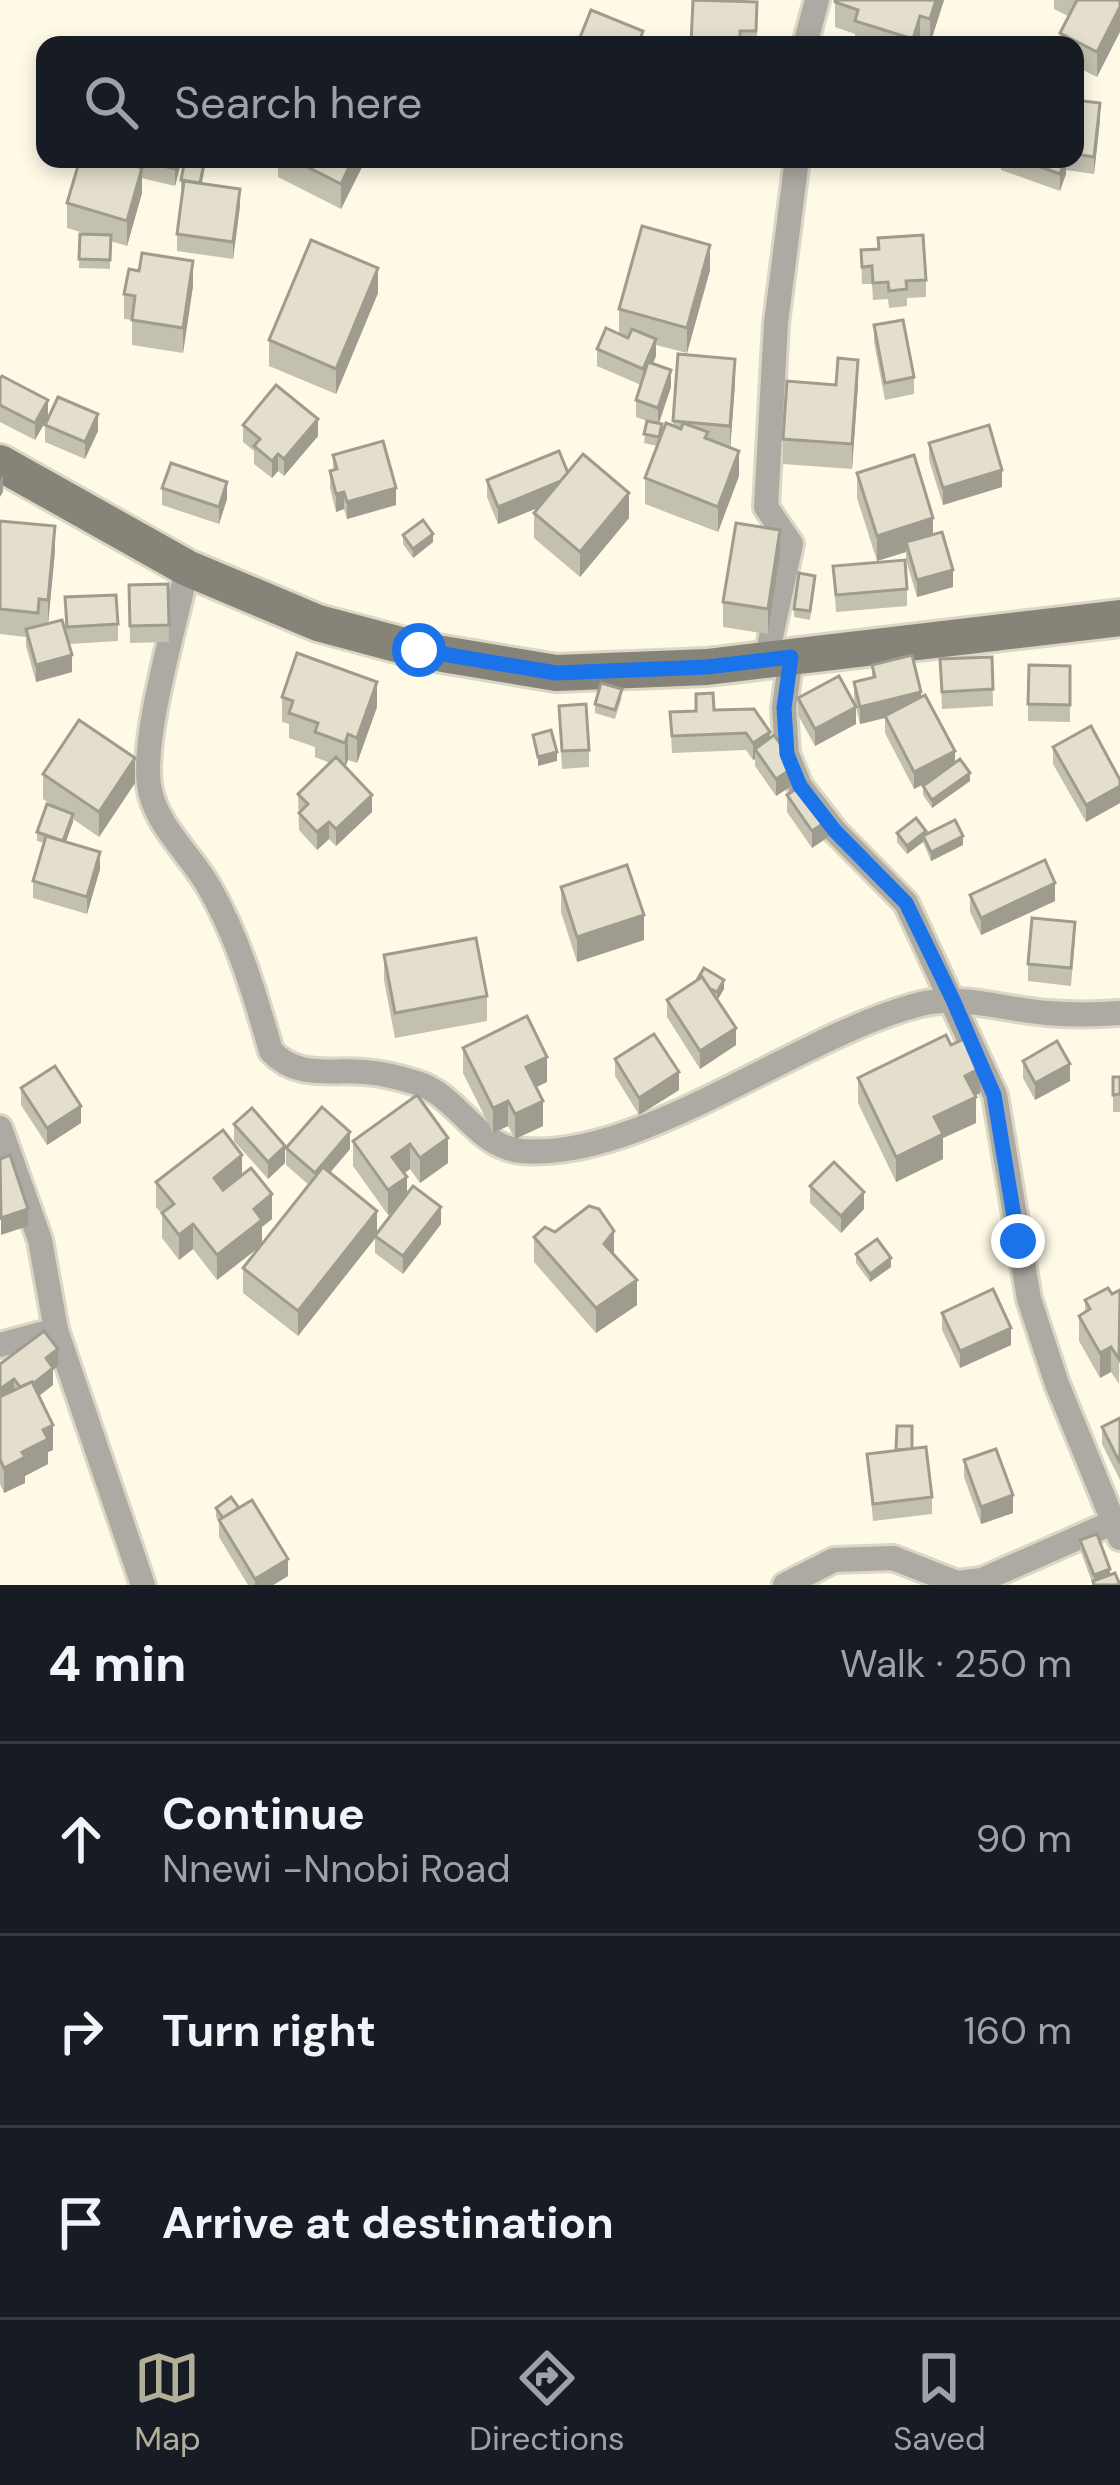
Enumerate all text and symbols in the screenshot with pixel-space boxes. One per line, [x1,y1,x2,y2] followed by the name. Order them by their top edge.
[36,36,1084,168] search box
[78,69,144,135] icon: search
[174,73,422,132] text: Search here
[392,623,446,677] route start
[991,1214,1045,1268] route end
[48,1630,187,1697] text: 4 min
[840,1638,1072,1689] text: Walk · 250 m
[162,1784,365,1843] text: Continue
[48,1806,114,1872] icon: ahead
[976,1813,1072,1864] text: 90 m
[162,1843,511,1894] text: Nnewi -Nnobi Road
[48,1998,114,2064] icon: right
[162,2001,376,2060] text: Turn right
[964,2005,1072,2056] text: 160 m
[48,2190,114,2256] icon: arrive
[162,2193,614,2252] text: Arrive at destination
[134,2345,201,2460] tab: Map
[469,2345,625,2460] tab: Directions
[893,2345,986,2460] tab: Saved

